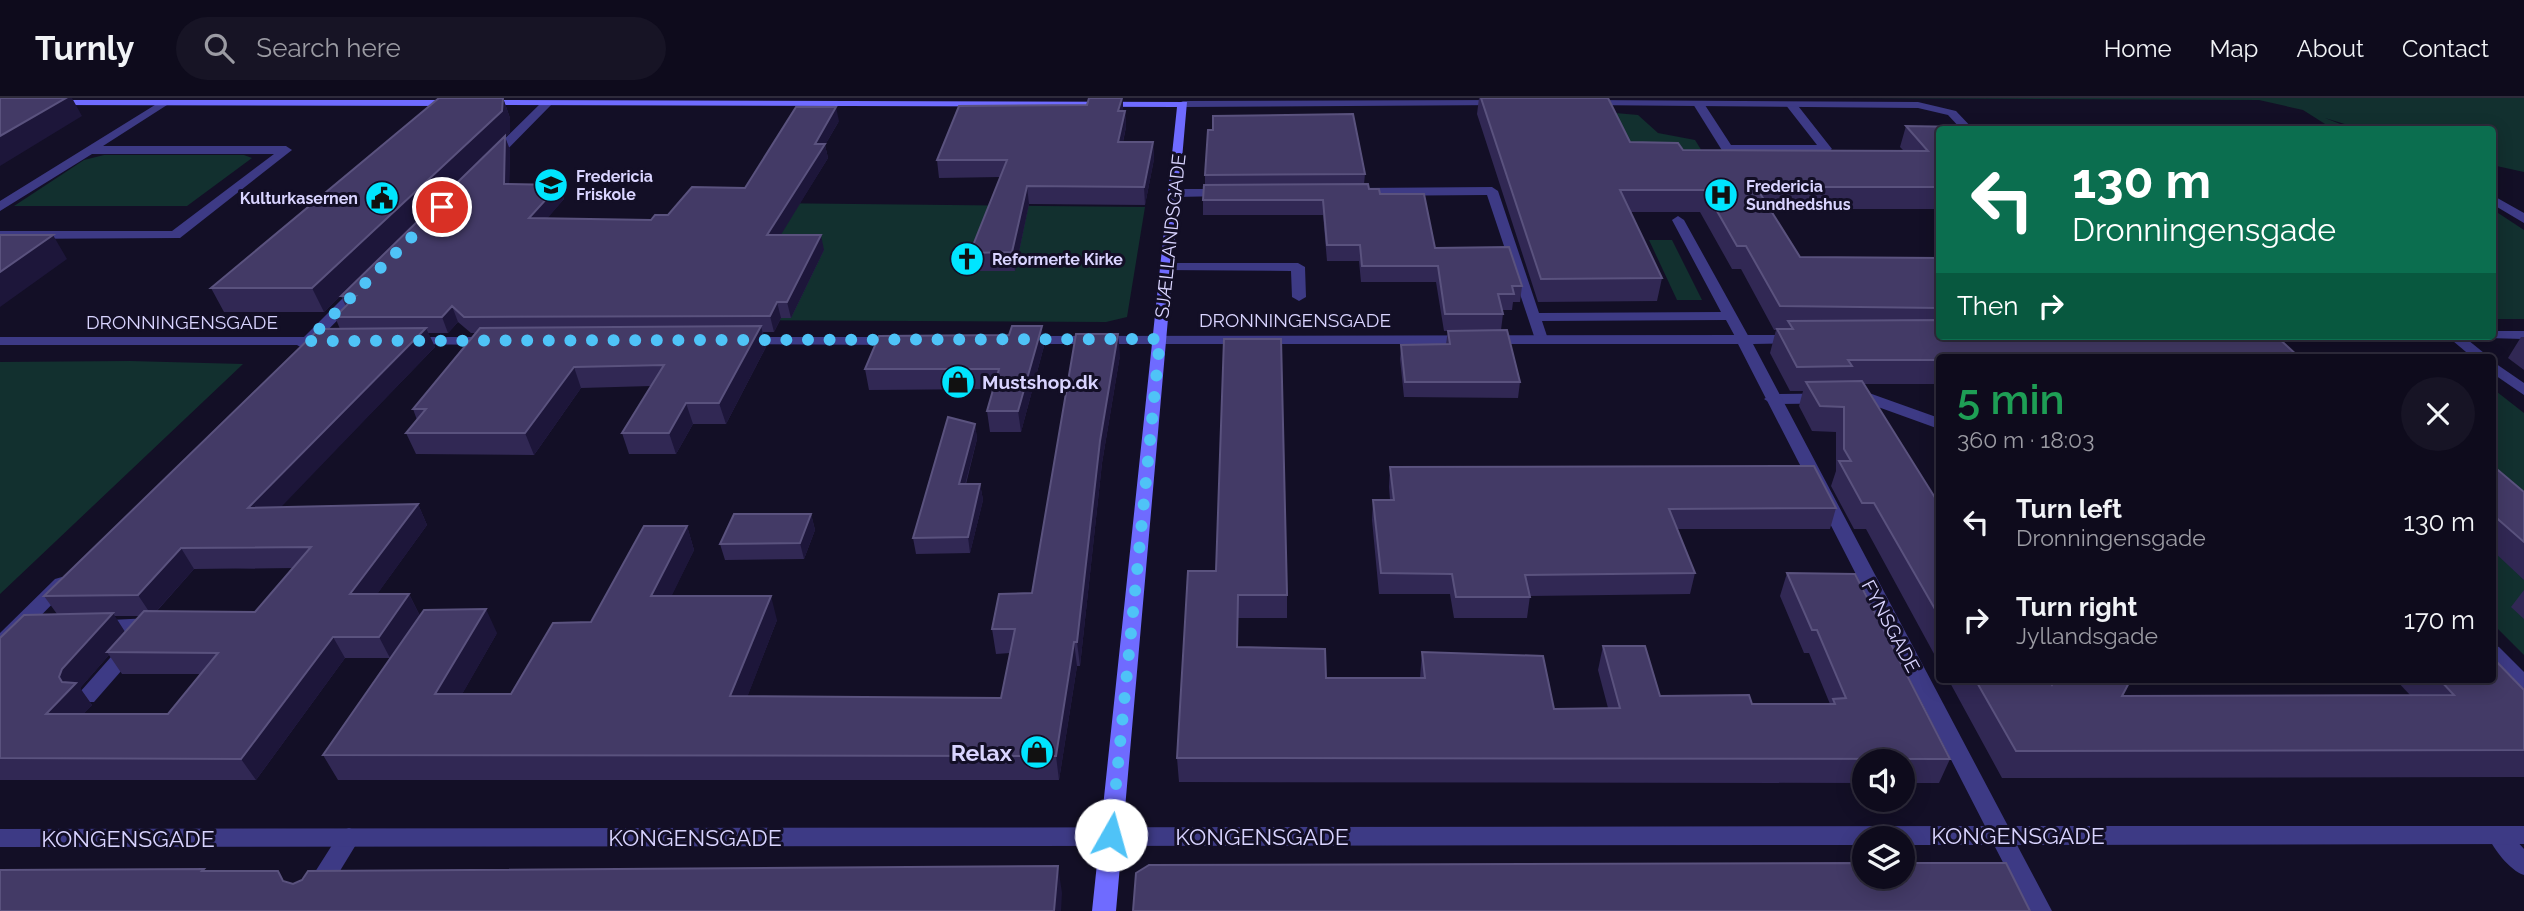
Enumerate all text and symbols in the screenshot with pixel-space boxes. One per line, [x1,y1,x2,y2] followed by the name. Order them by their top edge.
[176,17,666,80] search box
[35,29,134,68] text: Turnly
[200,29,238,67] icon: search
[256,33,401,63] text: Search here
[2104,34,2172,63] text: Home
[2210,34,2258,63] text: Map
[2296,34,2364,63] text: About
[2402,34,2489,63] text: Contact
[2072,152,2211,209] text: 130 m
[1150,153,1190,319] street label: SJÆLLANDSGADE
[1957,154,2048,245] icon: left
[532,166,570,204] school or university icon: Fredericia Friskole
[576,167,653,204] place label: Fredericia Friskole
[1702,176,1740,214] hospital icon: Fredericia Sundhedshus
[412,177,472,237] pin
[1746,177,1851,214] place label: Fredericia Sundhedshus
[363,179,401,217] public building icon: Kulturkasernen
[423,188,461,226] icon: arrive
[240,189,358,208] place label: Kulturkasernen
[2072,211,2336,248] text: Dronningensgade
[948,240,986,278] church icon: Reformerte Kirke
[992,250,1123,269] place label: Reformerte Kirke
[2032,287,2070,325] icon: right
[1957,291,2018,321] text: Then
[1199,309,1391,331] street label: DRONNINGENSGADE
[86,311,278,333] street label: DRONNINGENSGADE
[939,363,977,401] shop icon: Mustshop.dk
[982,371,1099,393] place label: Mustshop.dk
[1957,375,2065,424] text: 5 min
[2401,377,2475,451] button: close
[1957,426,2094,453] text: 360 m · 18:03
[2016,494,2122,524] text: Turn left
[1957,503,1995,541] icon: left
[2404,507,2475,537] text: 130 m
[2016,524,2206,551] text: Dronningensgade
[1857,576,1925,676] street label: FYNSGADE
[2016,592,2137,622] text: Turn right
[1957,601,1995,639] icon: right
[2404,605,2475,635] text: 170 m
[2016,622,2158,649] text: Jyllandsgade
[1018,733,1056,771] shop icon: Relax
[951,739,1013,766] place label: Relax
[1852,749,1915,889] map controls
[1852,749,1915,812] button: sound
[1074,798,1148,872] position arrow
[1931,822,2105,849] street label: KONGENSGADE
[1175,823,1349,850] street label: KONGENSGADE
[608,824,782,851] street label: KONGENSGADE
[41,825,215,852] street label: KONGENSGADE
[1852,826,1915,889] button: layers

